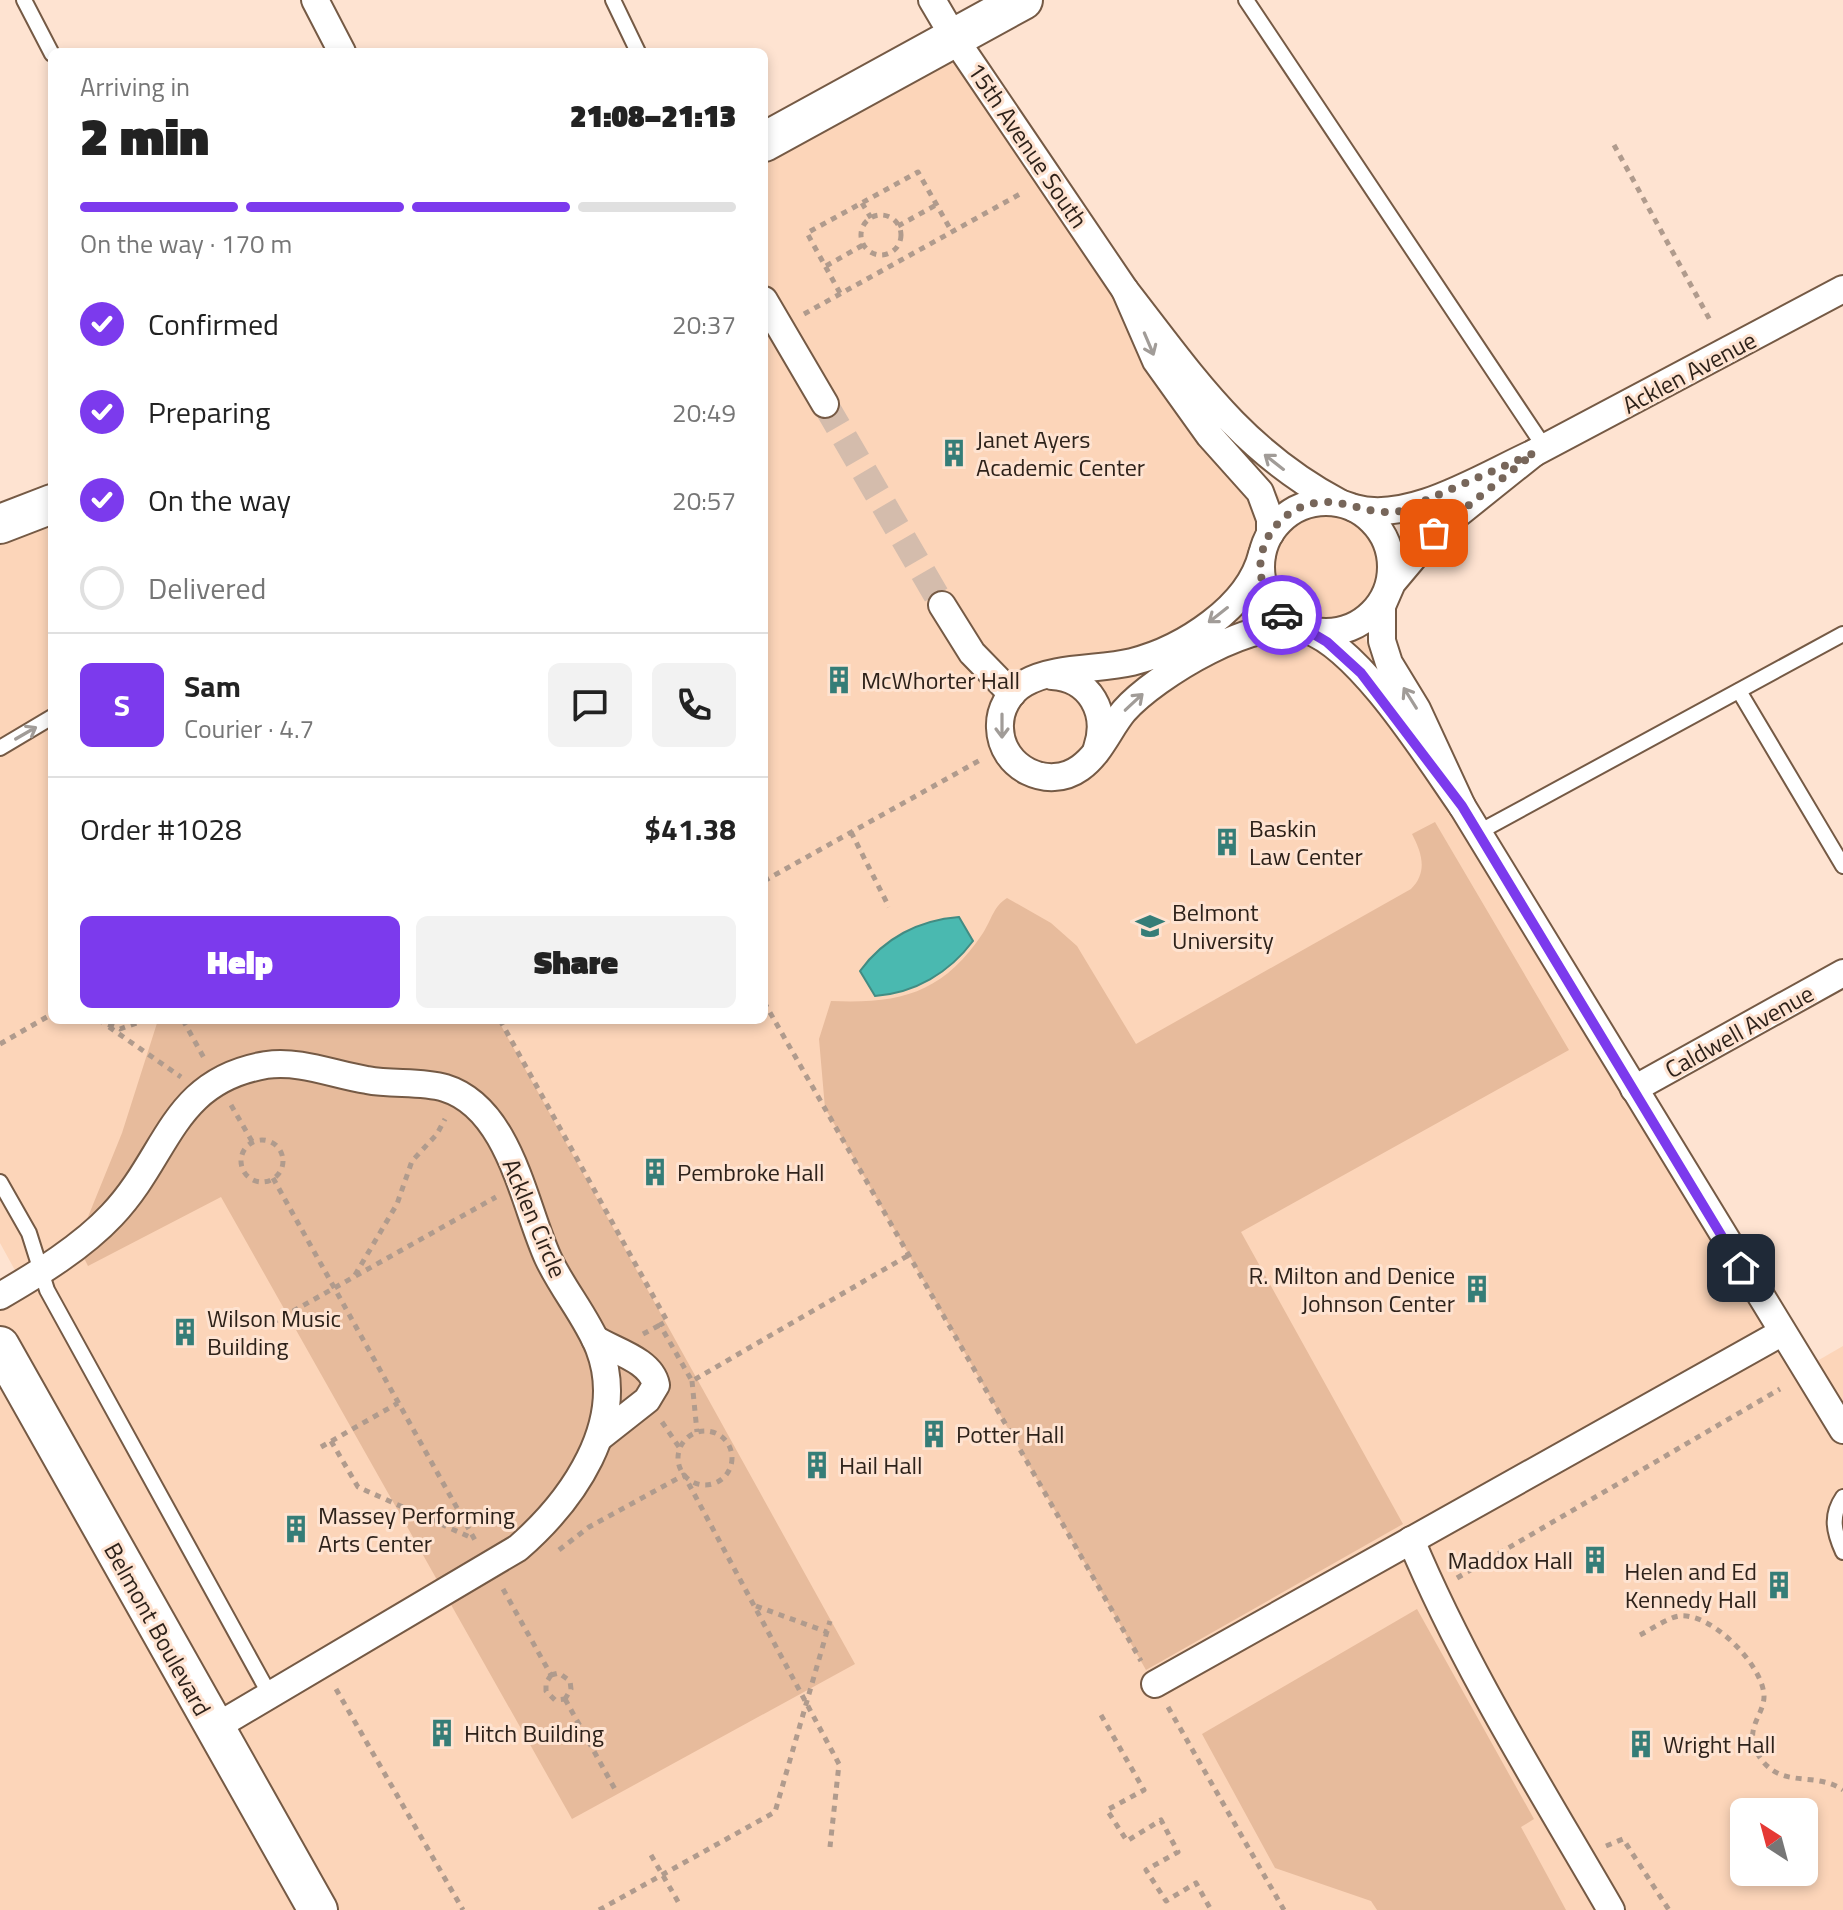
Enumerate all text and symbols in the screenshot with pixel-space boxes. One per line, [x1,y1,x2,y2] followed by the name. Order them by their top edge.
[959,55,1097,235] street label: 15th Avenue South
[80,67,190,106] text: Arriving in
[570,93,736,139] text: 21:08–21:13
[80,96,209,175] text: 2 min
[80,224,292,263] text: On the way · 170 m
[148,301,279,347] text: Confirmed
[80,302,124,346] icon: check
[672,305,736,344] text: 20:37
[1616,322,1762,422] street label: Acklen Avenue
[1142,331,1157,356] one-way arrow
[148,389,270,435] text: Preparing
[80,390,124,434] icon: check
[672,393,736,432] text: 20:49
[976,421,1145,485] place label: Janet Ayers Academic Center
[939,438,969,468] building icon: Janet Ayers Academic Center
[1264,453,1285,471] one-way arrow
[148,477,291,523] text: On the way
[80,478,124,522] icon: check
[672,481,736,520] text: 20:57
[1400,499,1468,567] pin
[1412,511,1456,555] icon: bag
[148,565,266,611] text: Delivered
[1242,575,1322,655] courier
[1260,593,1304,637] icon: car
[1208,607,1229,624] one-way arrow
[861,662,1020,698] place label: McWhorter Hall
[184,663,241,709] text: Sam
[548,663,632,747] button: chat
[652,663,736,747] button: phone
[824,665,854,695] building icon: McWhorter Hall
[114,682,130,728] text: S
[1401,687,1417,710] one-way arrow
[1124,693,1144,712] one-way arrow
[184,709,314,748] text: Courier · 4.7
[994,713,1010,739] one-way arrow
[14,724,37,740] one-way arrow
[80,806,242,852] text: Order #1028
[644,806,736,852] text: $41.38
[1249,810,1363,874] place label: Baskin Law Center
[1212,827,1242,857] building icon: Baskin Law Center
[1172,894,1274,958] place label: Belmont University
[1135,911,1165,941] school or university icon: Belmont University
[80,916,400,1008] button: Help
[416,916,736,1008] button: Share
[1658,975,1820,1087] street label: Caldwell Avenue
[494,1153,576,1283] street label: Acklen Circle
[677,1154,825,1190] place label: Pembroke Hall
[640,1157,670,1187] building icon: Pembroke Hall
[1707,1234,1775,1302] pin
[1719,1246,1763,1290] icon: home
[1248,1257,1455,1321] place label: R. Milton and Denice Johnson Center
[1462,1274,1492,1304] building icon: R. Milton and Denice Johnson Center
[207,1300,341,1364] place label: Wilson Music Building
[170,1317,200,1347] building icon: Wilson Music Building
[956,1416,1065,1452] place label: Potter Hall
[919,1419,949,1449] building icon: Potter Hall
[839,1447,923,1483] place label: Hail Hall
[802,1450,832,1480] building icon: Hail Hall
[318,1497,515,1561] place label: Massey Performing Arts Center
[281,1514,311,1544] building icon: Massey Performing Arts Center
[95,1536,221,1722] street label: Belmont Boulevard
[1448,1542,1573,1578] place label: Maddox Hall
[1580,1545,1610,1575] building icon: Maddox Hall
[1624,1553,1757,1617] place label: Helen and Ed Kennedy Hall
[1764,1570,1794,1600] building icon: Helen and Ed Kennedy Hall
[464,1715,604,1751] place label: Hitch Building
[427,1718,457,1748] building icon: Hitch Building
[1663,1726,1776,1762] place label: Wright Hall
[1626,1729,1656,1759] building icon: Wright Hall
[1730,1798,1818,1886] north arrow
[1730,1798,1818,1886] map controls

